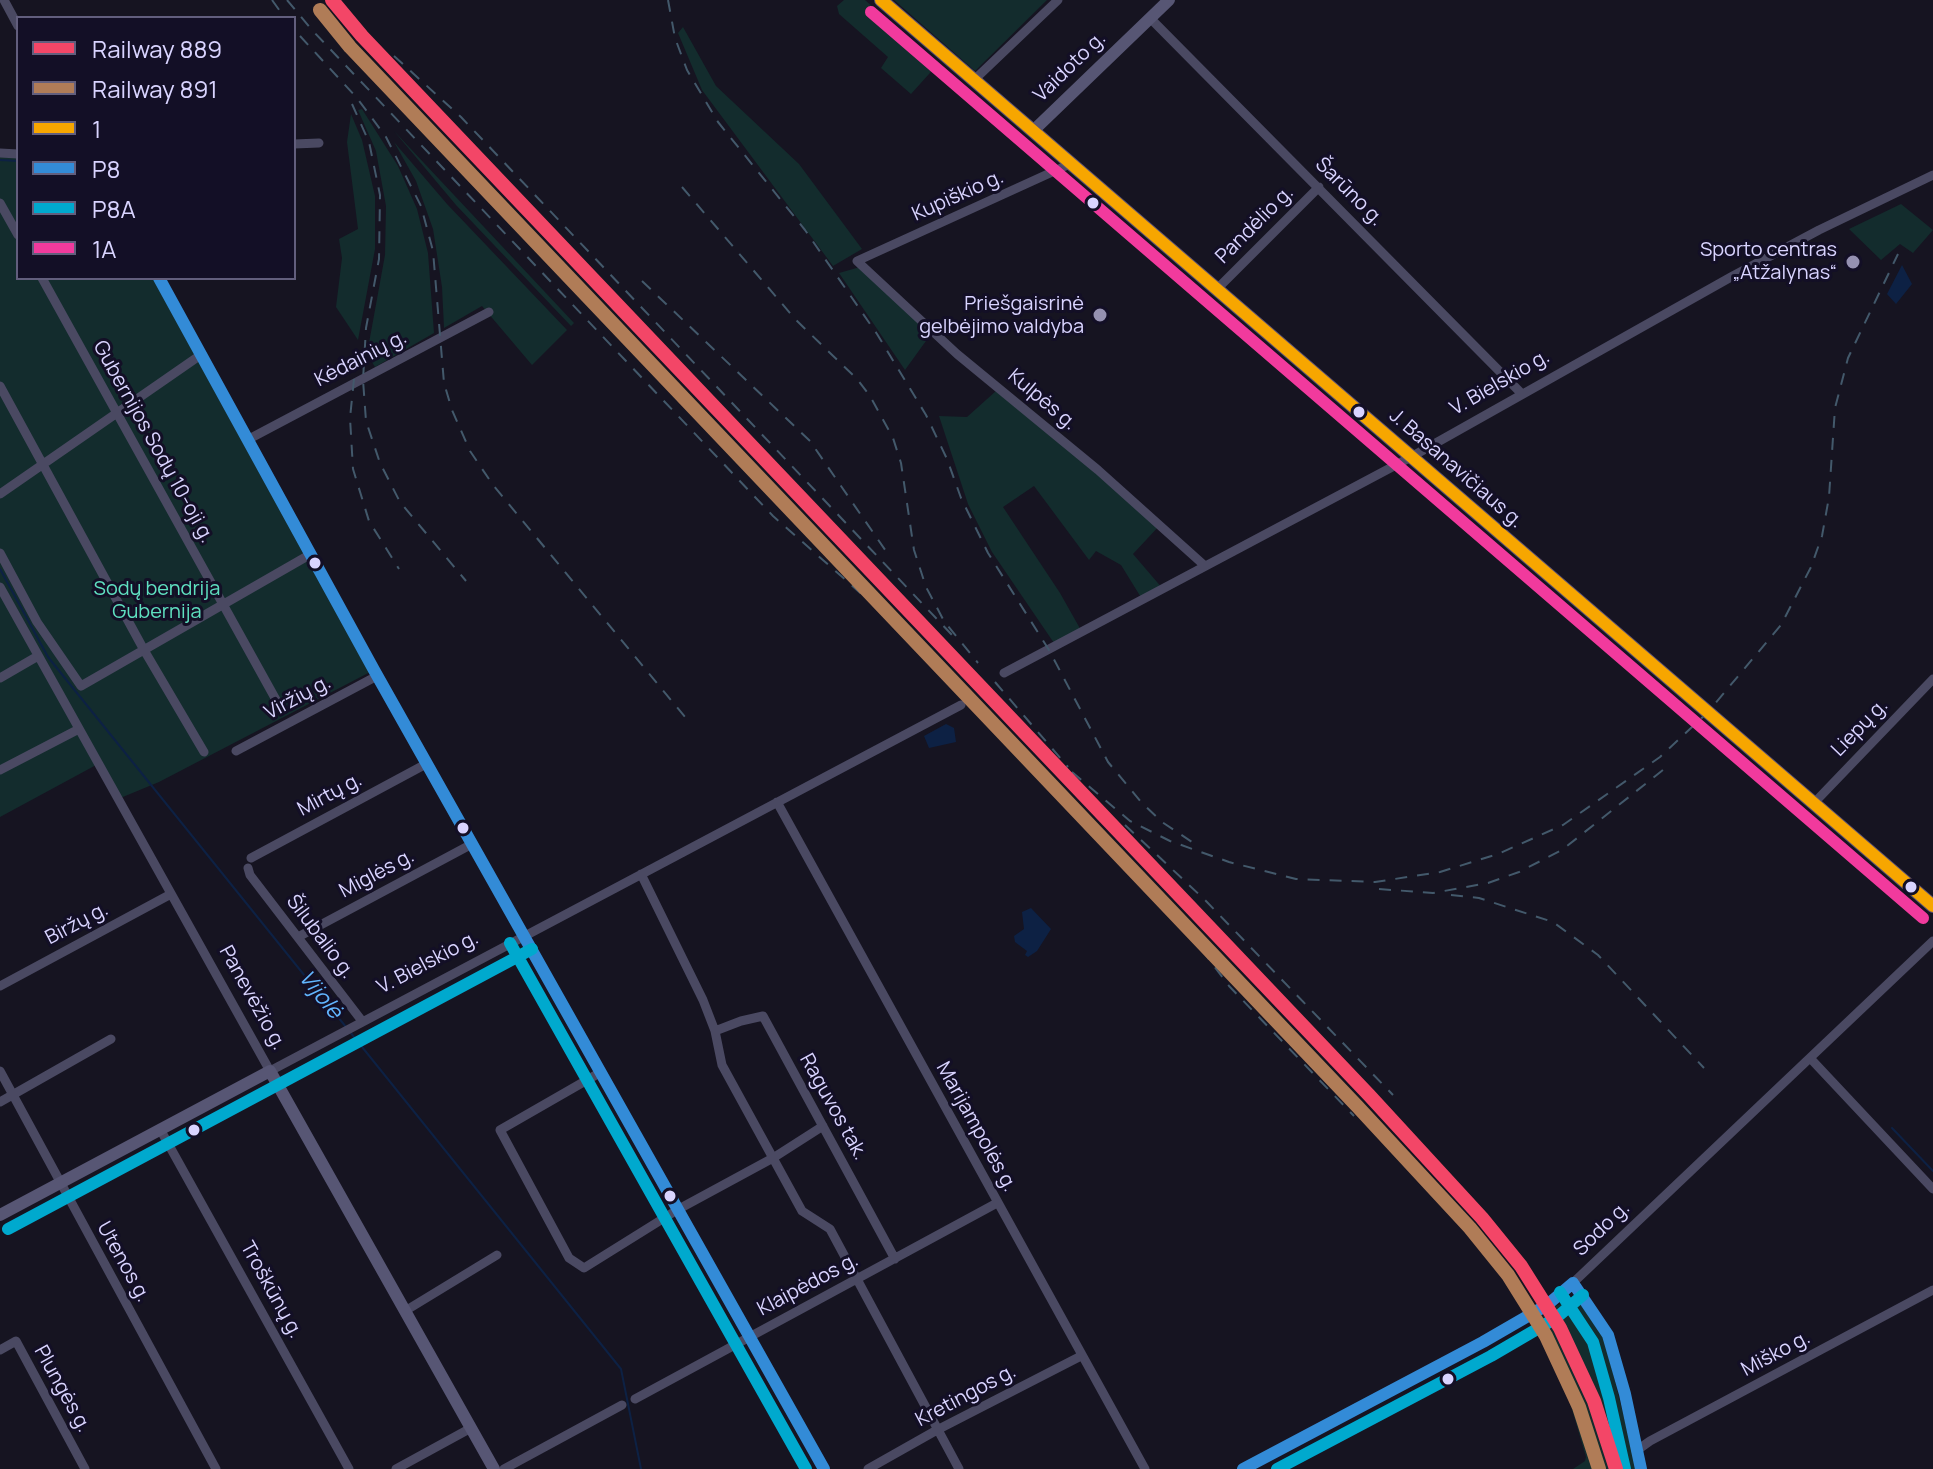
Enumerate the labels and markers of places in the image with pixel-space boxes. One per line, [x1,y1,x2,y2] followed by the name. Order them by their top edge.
[1085,195,1101,211] unlabelled marker
[1700,238,1837,285] place label: Sporto centras „Atžalynas“
[1844,253,1862,271] marker: Sporto centras „Atžalynas“
[919,292,1084,339] place label: Priešgaisrinė gelbėjimo valdyba
[1091,306,1109,324] marker: Priešgaisrinė gelbėjimo valdyba
[1351,404,1367,420] unlabelled marker
[307,555,323,571] unlabelled marker
[455,820,471,836] unlabelled marker
[1903,879,1919,895] unlabelled marker
[186,1122,202,1138] unlabelled marker
[662,1188,678,1204] unlabelled marker
[1440,1371,1456,1387] unlabelled marker

